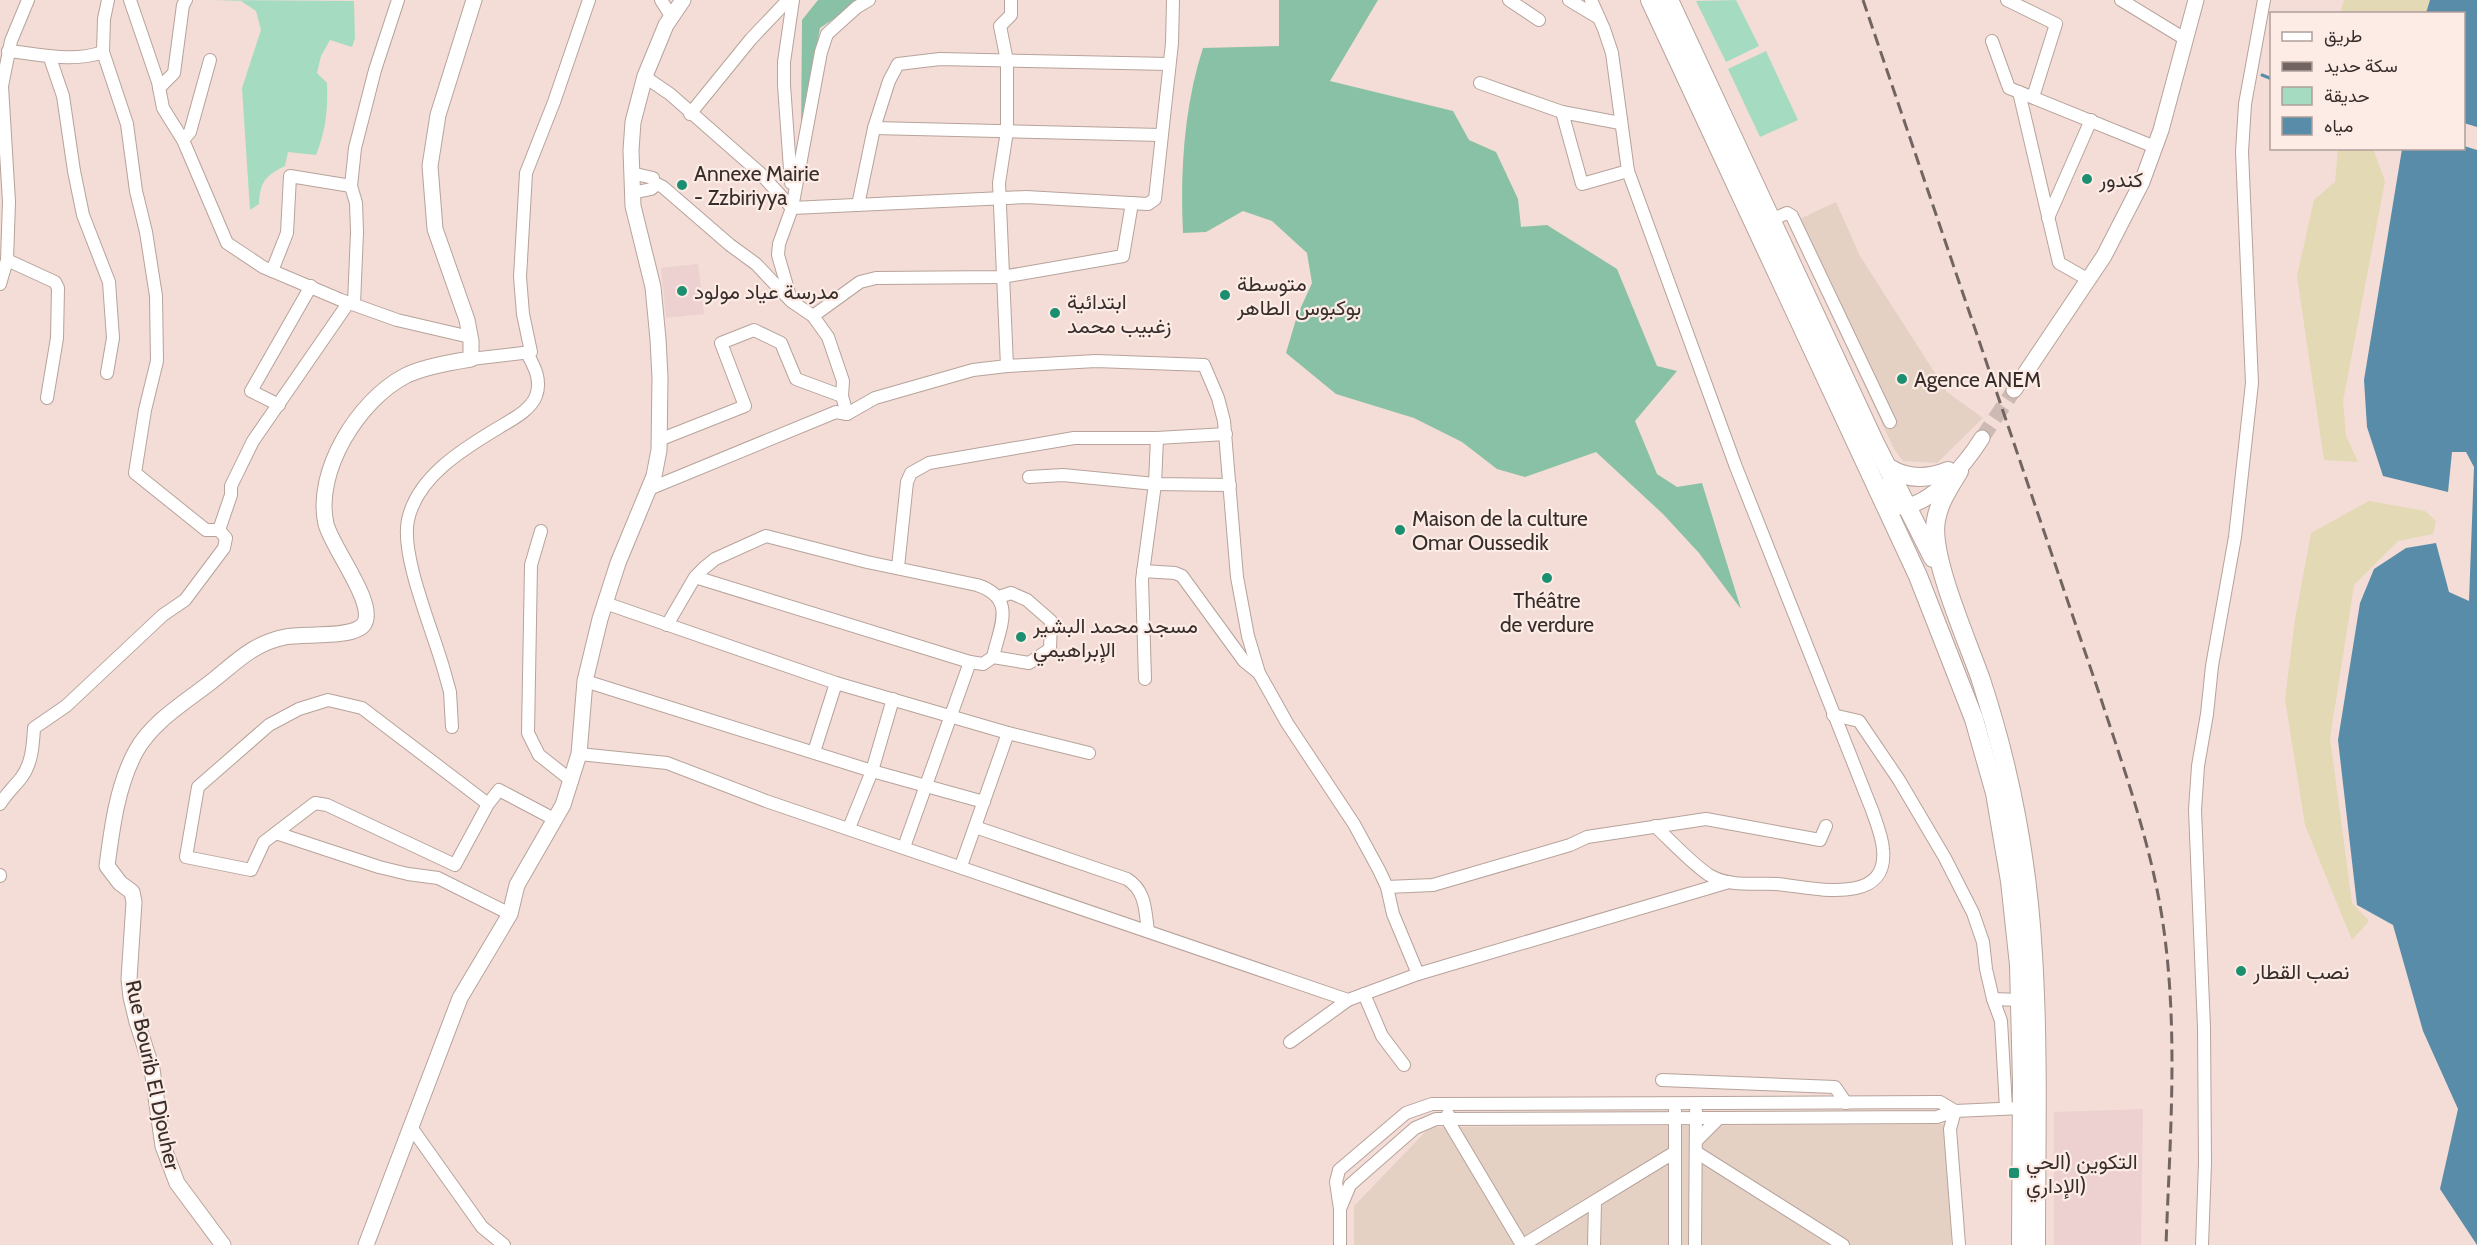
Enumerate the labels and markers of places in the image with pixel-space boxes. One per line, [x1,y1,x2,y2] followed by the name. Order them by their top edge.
[694,161,820,210] place label: Annexe Mairie - Zzbiriyya
[2098,167,2143,193] place label: كندور
[2080,172,2094,186] marker: كندور
[675,178,689,192] marker: Annexe Mairie - Zzbiriyya
[1236,271,1361,321] place label: متوسطة بوكبوس الطاهر
[694,279,839,305] place label: مدرسة عياد مولود
[675,284,689,298] marker: مدرسة عياد مولود
[1218,288,1232,302] marker: متوسطة بوكبوس الطاهر
[1067,289,1171,339] place label: ابتدائية زغبيب محمد
[1048,306,1062,320] marker: ابتدائية زغبيب محمد
[1914,367,2041,392] place label: Agence ANEM
[1895,372,1909,386] marker: Agence ANEM
[1412,506,1588,555] place label: Maison de la culture Omar Oussedik
[1393,523,1407,537] marker: Maison de la culture Omar Oussedik
[1540,571,1554,585] marker: Théâtre de verdure
[1500,588,1594,637] place label: Théâtre de verdure
[1032,613,1198,667] place label: مسجد محمد البشير الإبراهيمي
[1014,630,1028,644] marker: مسجد محمد البشير الإبراهيمي
[2252,959,2350,985] place label: نصب القطار
[2234,964,2248,978] marker: نصب القطار
[2026,1149,2138,1203] place label: التكوين (الحي الإداري)
[2007,1166,2021,1180] marker: التكوين (الحي الإداري)

